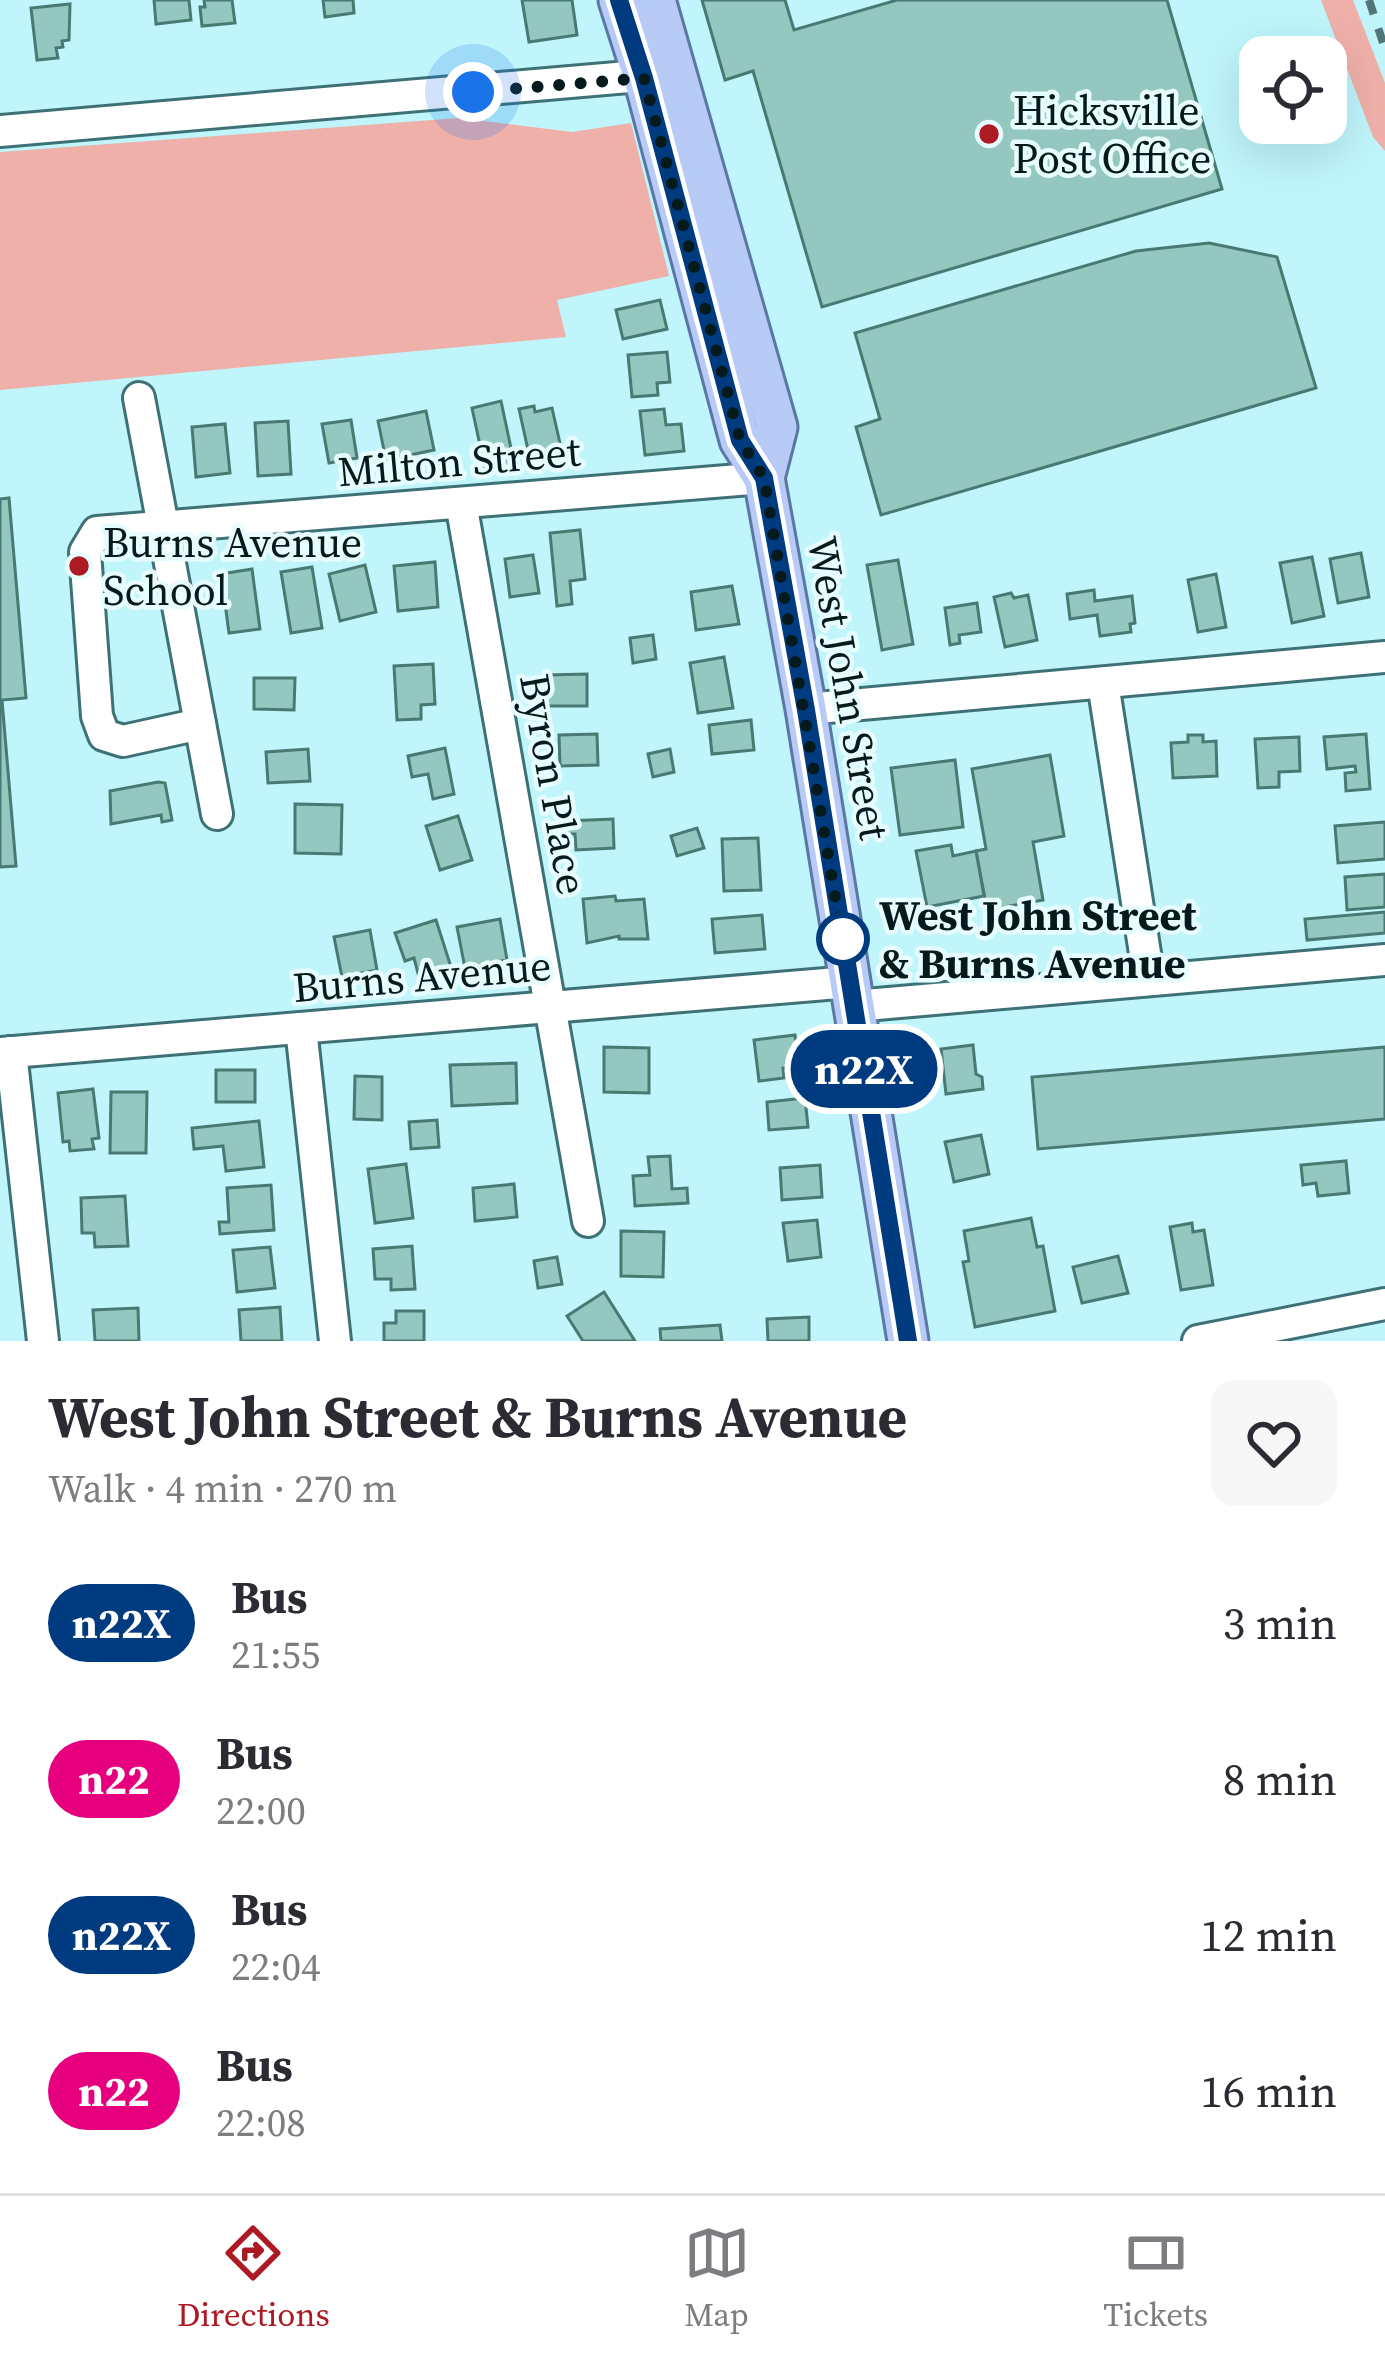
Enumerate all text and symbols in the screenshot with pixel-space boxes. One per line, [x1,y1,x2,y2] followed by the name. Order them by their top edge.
[1239,36,1347,144] map controls
[1239,36,1347,144] button: locate
[443,62,503,122] your location
[1013,81,1212,187] place label: Hicksville Post Office
[976,121,1002,147] marker: Hicksville Post Office
[335,421,583,500] street label: Milton Street
[103,513,362,619] place label: Burns Avenue School
[794,532,904,845] street label: West John Street
[66,553,92,579] marker: Burns Avenue School
[506,669,602,899] street label: Byron Place
[879,886,1197,992] place label: West John Street & Burns Avenue
[818,914,868,964] marker: West John Street & Burns Avenue
[290,936,554,1016] street label: Burns Avenue
[780,1030,948,1108] line badge: n22X
[815,1040,913,1098] text: n22X
[48,1378,907,1456] text: West John Street & Burns Avenue
[1211,1380,1337,1506] button: heart
[48,1462,397,1515] text: Walk · 4 min · 270 m
[231,1566,308,1628] text: Bus
[1223,1592,1337,1654] text: 3 min
[72,1594,171,1652] text: n22X
[231,1628,321,1681] text: 21:55
[216,1722,293,1784] text: Bus
[1223,1748,1337,1810] text: 8 min
[78,1750,150,1808] text: n22
[216,1784,306,1837] text: 22:00
[231,1878,308,1940] text: Bus
[1200,1904,1337,1966] text: 12 min
[72,1906,171,1964] text: n22X
[231,1940,321,1993] text: 22:04
[216,2034,293,2096] text: Bus
[1200,2060,1337,2122] text: 16 min
[78,2062,150,2120] text: n22
[216,2096,306,2149] text: 22:08
[177,2220,330,2337] tab: Directions
[684,2220,750,2337] tab: Map
[1103,2220,1208,2337] tab: Tickets

